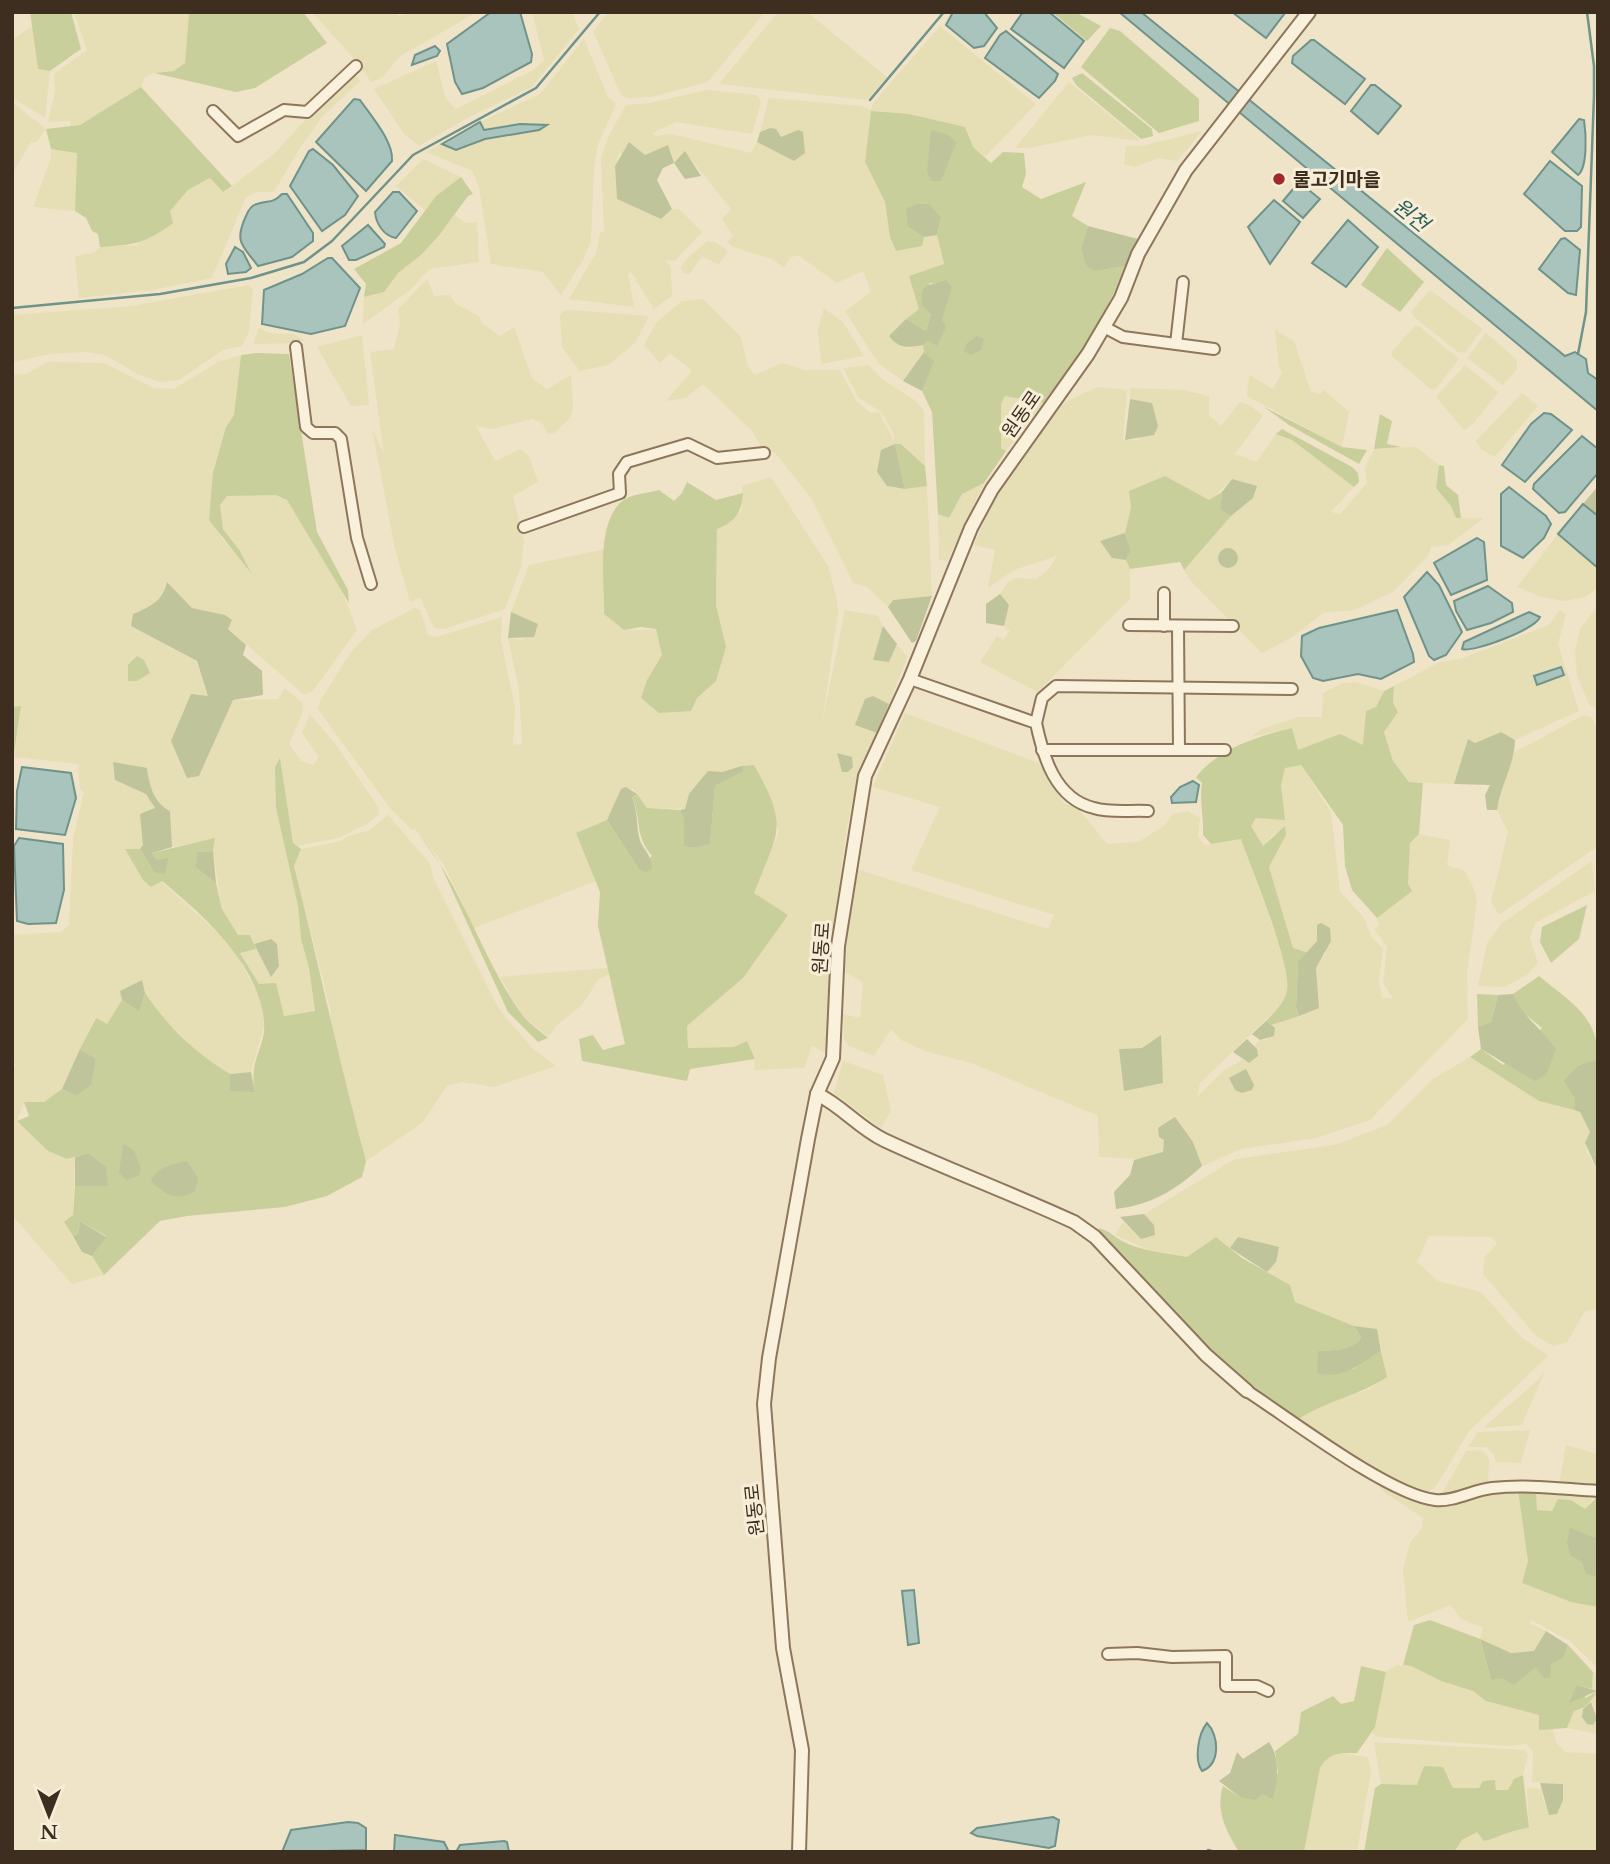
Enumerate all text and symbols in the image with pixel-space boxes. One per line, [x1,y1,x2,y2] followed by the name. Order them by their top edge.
[1293,168,1380,191] place label: 물고기마을
[1271,171,1287,187] marker: 물고기마을
[1388,193,1436,239] water label: 원천
[997,386,1046,442] street label: 원동로
[808,921,835,975] street label: 원동로
[740,1483,769,1537] street label: 원동로
[14,1780,84,1850] north arrow
[40,1820,58,1843] text: N

